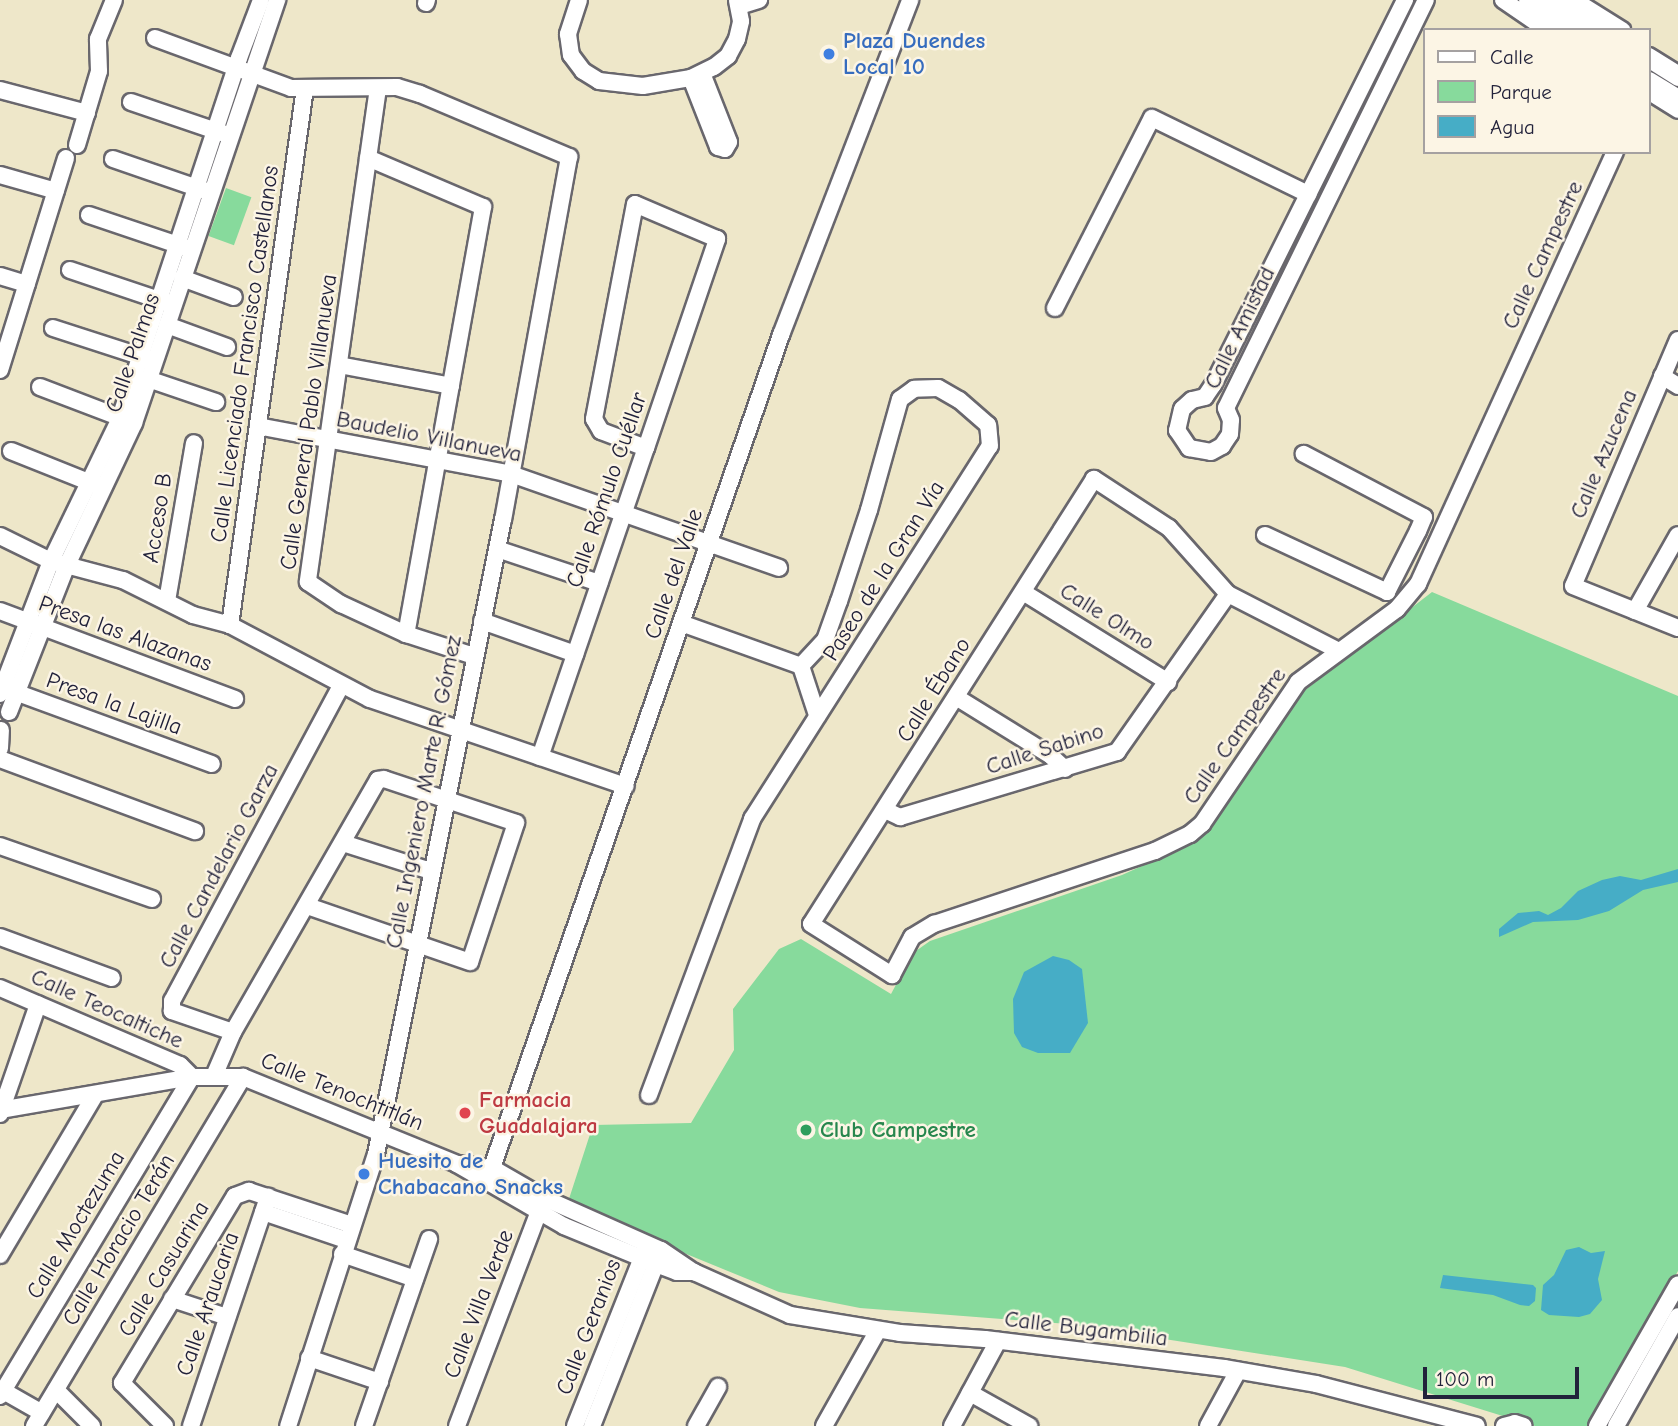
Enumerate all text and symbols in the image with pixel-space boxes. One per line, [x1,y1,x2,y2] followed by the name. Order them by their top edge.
[843,27,985,81] place label: Plaza Duendes Local 10
[1422,28,1650,154] legend
[1490,45,1533,69] text: Calle
[821,46,837,62] marker: Plaza Duendes Local 10
[1490,80,1552,104] text: Parque
[1490,115,1535,139] text: Agua
[205,164,285,544] street label: Calle Licenciado Francisco Castellanos
[1497,176,1589,334] street label: Calle Campestre
[1199,262,1281,394] street label: Calle Amistad
[275,272,343,572] street label: Calle General Pablo Villanueva
[100,290,166,416] street label: Calle Palmas
[1564,385,1644,523] street label: Calle Azucena
[561,389,653,591] street label: Calle Rómulo Cuéllar
[334,405,524,469] street label: Baudelio Villanueva
[137,471,179,565] street label: Acceso B
[817,476,951,666] street label: Paseo de la Gran Vía
[639,505,709,643] street label: Calle del Valle
[1055,577,1159,657] street label: Calle Olmo
[35,590,215,678] street label: Presa las Alazanas
[380,633,468,951] street label: Calle Ingeniero Marte R. Gómez
[891,633,977,747] street label: Calle Ébano
[1178,662,1292,810] street label: Calle Campestre
[42,667,186,741] street label: Presa la Lajilla
[983,717,1107,781] street label: Calle Sabino
[153,759,285,973] street label: Calle Candelario Garza
[27,963,187,1055] street label: Calle Teocaltiche
[257,1047,427,1137] street label: Calle Tenochtitlán
[479,1086,598,1140] place label: Farmacia Guadalajara
[457,1105,473,1121] marker: Farmacia Guadalajara
[820,1116,976,1144] place label: Club Campestre
[798,1122,814,1138] marker: Club Campestre
[21,1146,131,1304] street label: Calle Moctezuma
[378,1147,563,1201] place label: Huesito de Chabacano Snacks
[57,1149,181,1331] street label: Calle Horacio Terán
[356,1166,372,1182] marker: Huesito de Chabacano Snacks
[113,1196,215,1342] street label: Calle Casuarina
[438,1226,520,1382] street label: Calle Villa Verde
[171,1229,245,1379] street label: Calle Araucaria
[550,1255,628,1399] street label: Calle Geranios
[1003,1305,1169,1353] street label: Calle Bugambilia
[1426,1352,1582,1396] scale bar
[1436,1367,1494,1391] text: 100 m

